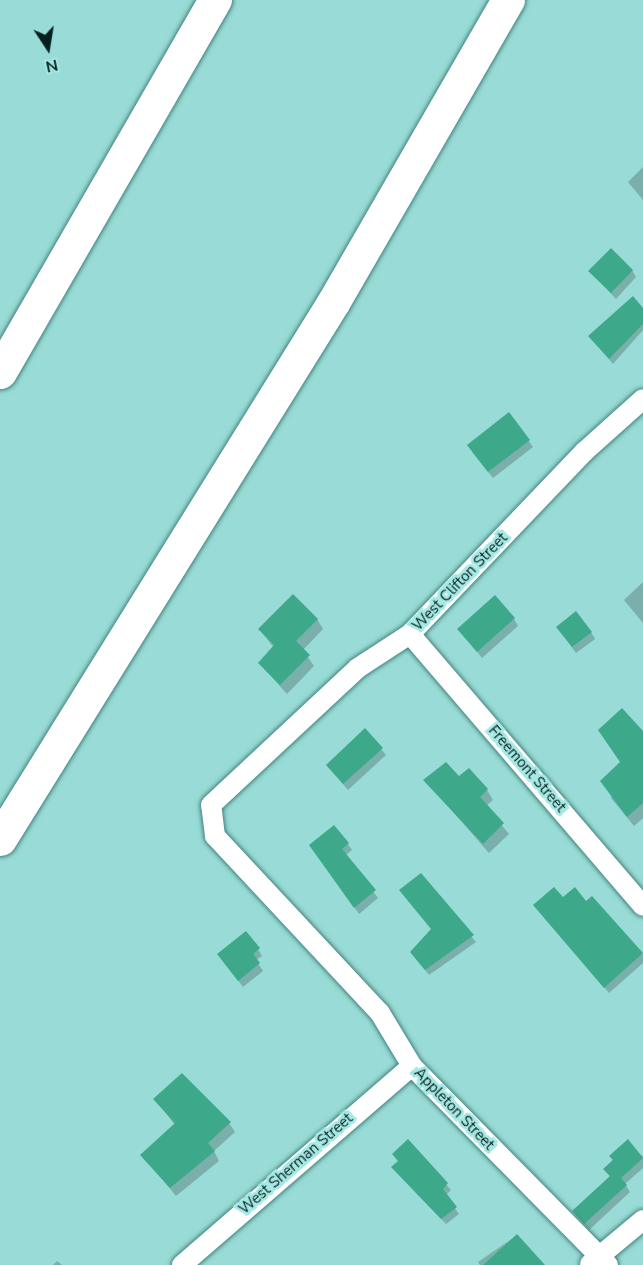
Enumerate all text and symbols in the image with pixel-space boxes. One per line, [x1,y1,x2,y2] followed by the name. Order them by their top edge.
[18,18,78,78] north arrow
[44,54,60,78] text: N
[409,529,511,635] street label: West Clifton Street
[484,722,570,816] street label: Freemont Street
[410,1064,498,1154] street label: Appleton Street
[235,1110,357,1218] street label: West Sherman Street

